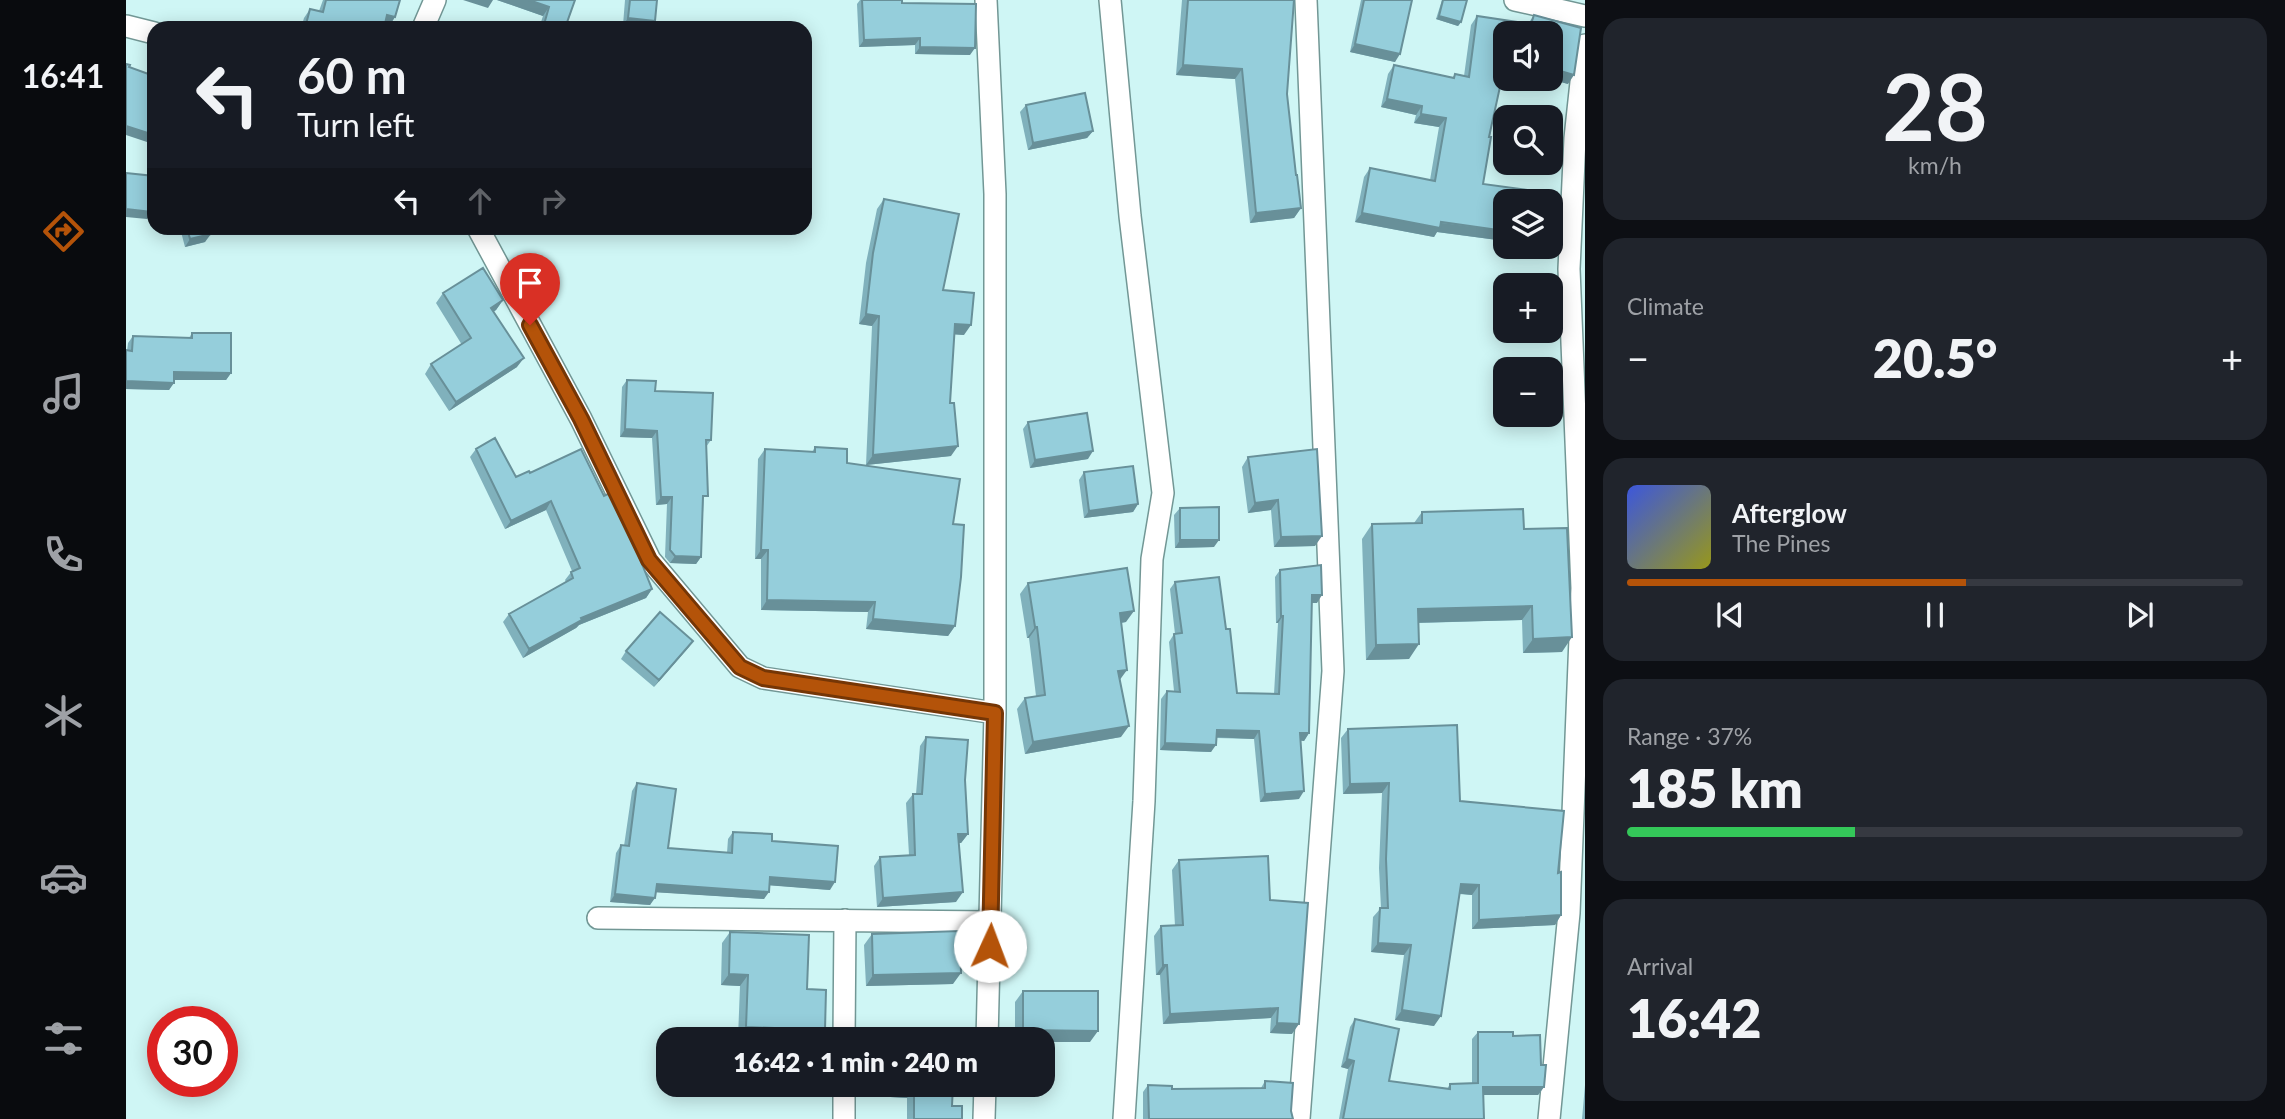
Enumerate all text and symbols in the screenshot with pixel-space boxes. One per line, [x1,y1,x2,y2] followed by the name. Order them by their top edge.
[1493,21,1563,427] map controls
[1493,21,1563,91] button: sound
[297,46,407,104] text: 60 m
[182,49,273,140] icon: left
[1882,51,1988,160] text: 28
[22,56,104,95] text: 16:41
[297,105,414,144] text: Turn left
[1493,105,1563,175] button: search
[1908,151,1962,179] text: km/h
[388,182,426,220] icon: left
[461,182,499,220] icon: ahead
[534,182,572,220] icon: right
[1493,189,1563,259] button: layers
[39,207,88,256] icon: directions
[500,253,560,325] pin
[511,264,549,302] icon: arrive
[1493,273,1563,343] button: +
[1627,292,1704,320] text: Climate
[1873,327,1997,389] text: 20.5°
[1627,335,1649,381] text: −
[2221,335,2243,381] text: +
[1493,357,1563,427] button: −
[39,369,88,418] icon: music
[1732,497,1847,529] text: Afterglow
[1732,529,1830,557] text: The Pines
[39,530,88,579] icon: phone
[1711,596,1749,634] icon: previous
[1916,596,1954,634] icon: pause
[2121,596,2159,634] icon: next
[39,691,88,740] icon: climate
[1627,722,1752,750] text: Range · 37%
[1627,757,1803,819] text: 185 km
[39,853,88,902] icon: car
[953,909,1027,983] position arrow
[1627,952,1693,980] text: Arrival
[1627,987,1761,1049] text: 16:42
[147,1006,238,1097] speed limit sign: 30
[39,1014,88,1063] icon: filters
[733,1046,978,1078] text: 16:42 · 1 min · 240 m

